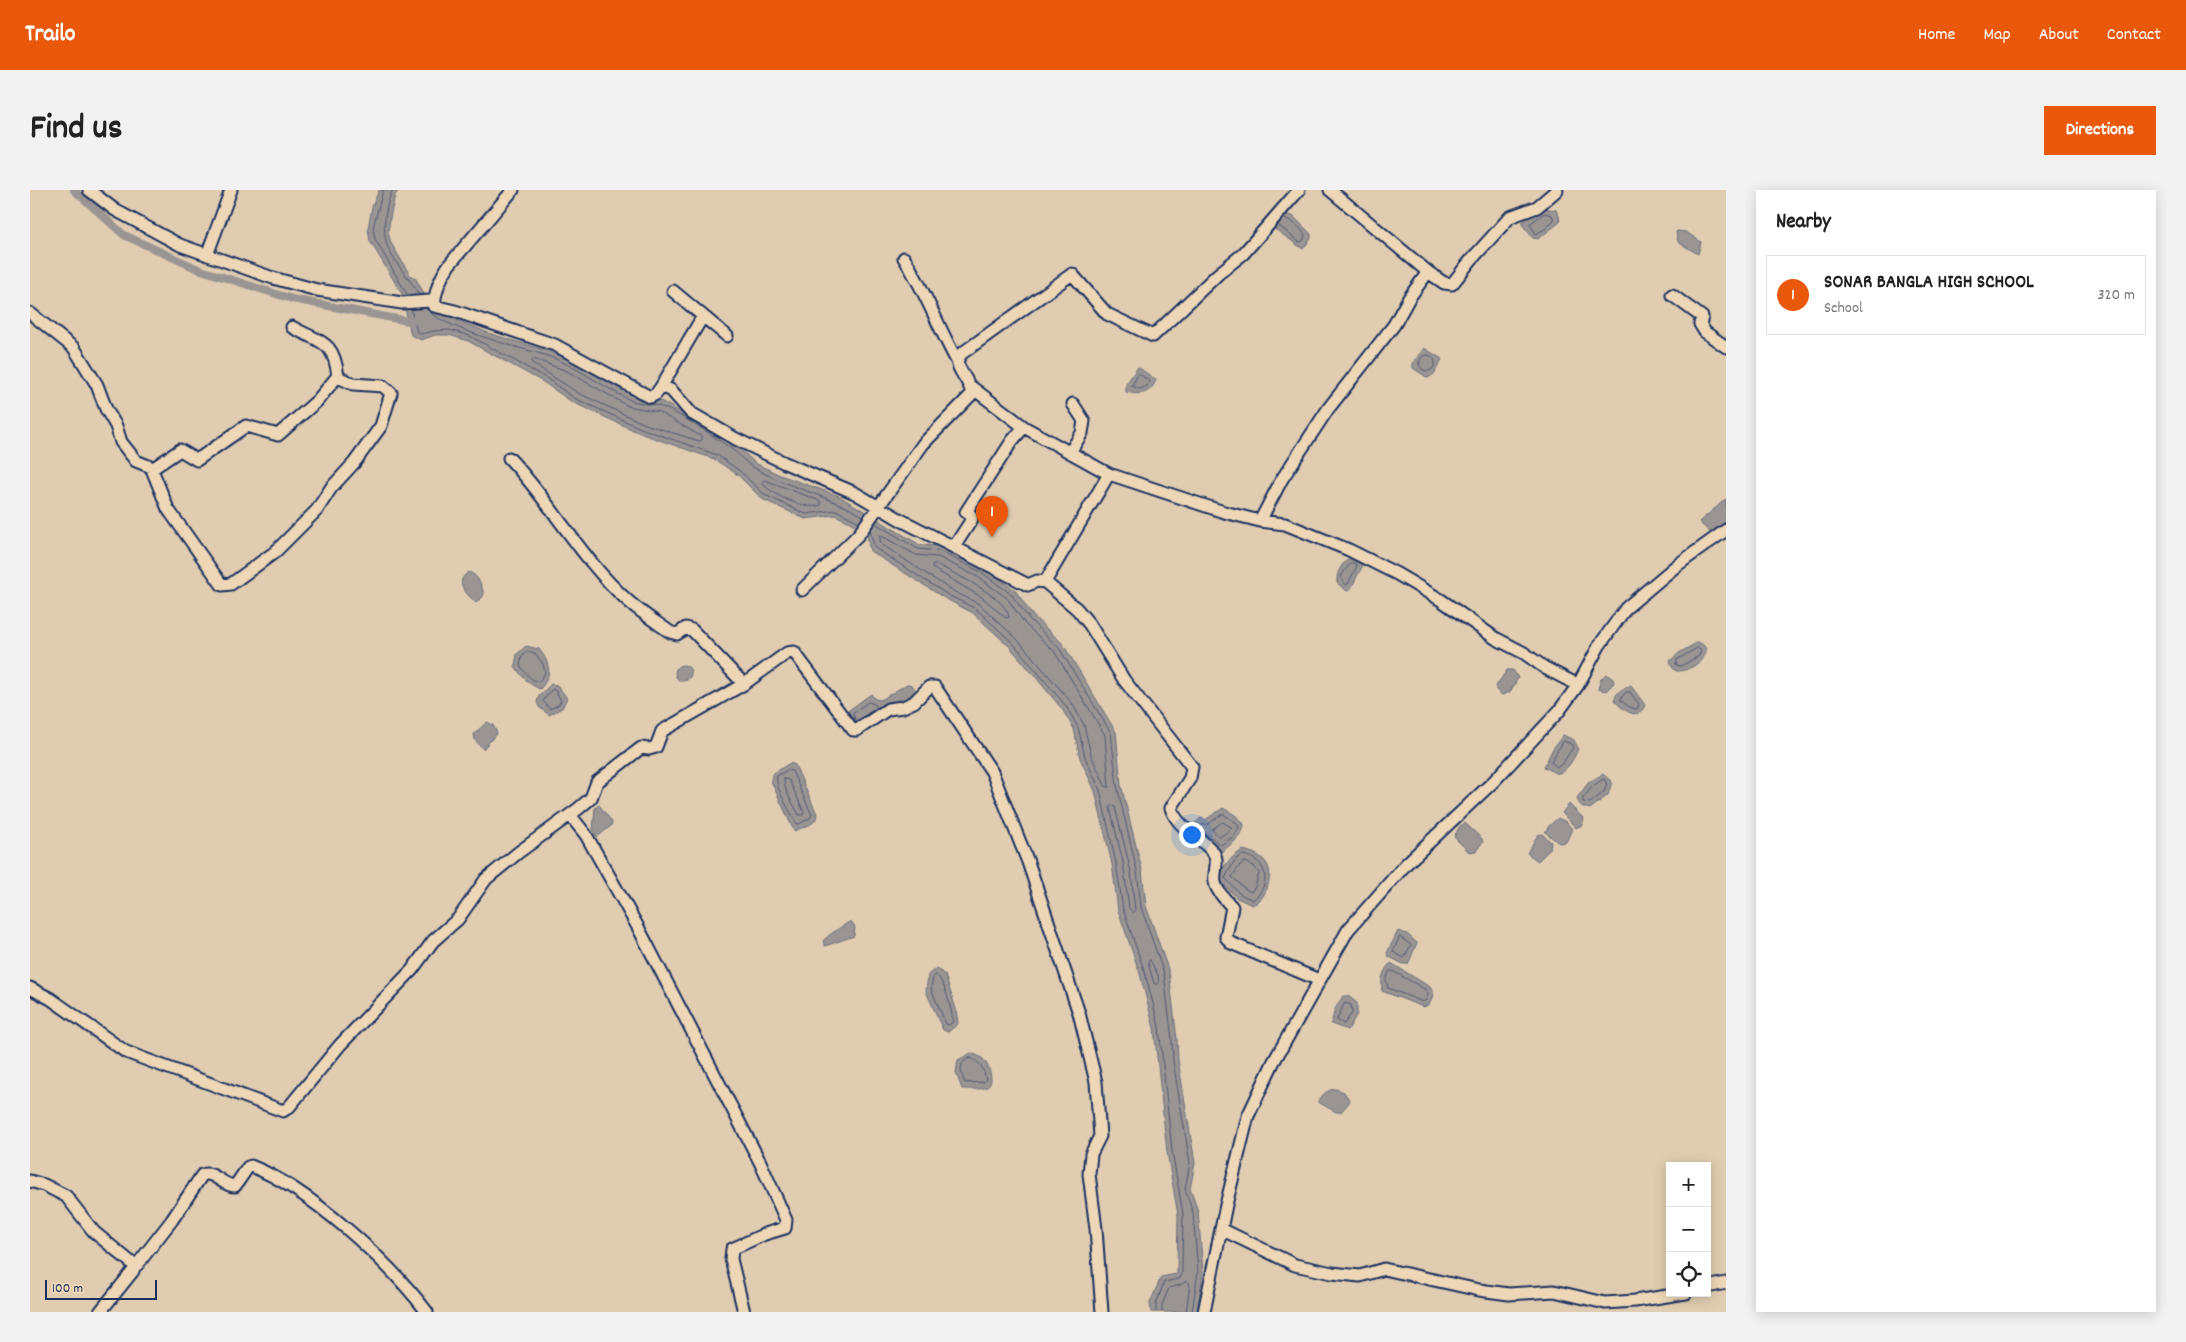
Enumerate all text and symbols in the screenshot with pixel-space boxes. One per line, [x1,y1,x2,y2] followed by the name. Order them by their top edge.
[25,18,76,52] text: Trailo
[1918,23,1955,48] text: Home
[1983,23,2011,48] text: Map
[2039,23,2079,48] text: About
[2107,23,2161,48] text: Contact
[30,105,122,155] text: Find us
[2044,106,2156,155] button: Directions
[1776,208,1831,238] text: Nearby
[1824,270,2034,297] text: SONAR BANGLA HIGH SCHOOL
[1791,284,1795,307] text: 1
[2098,284,2135,307] text: 320 m
[1824,297,1863,320] text: School
[976,496,1008,537] pin: 1
[1179,822,1205,848] your location
[1666,1162,1711,1297] map controls
[1666,1162,1711,1207] button: +
[1666,1207,1711,1252] button: −
[1666,1252,1711,1297] button: locate
[45,1277,158,1300] scale bar
[52,1279,83,1299] text: 100 m

